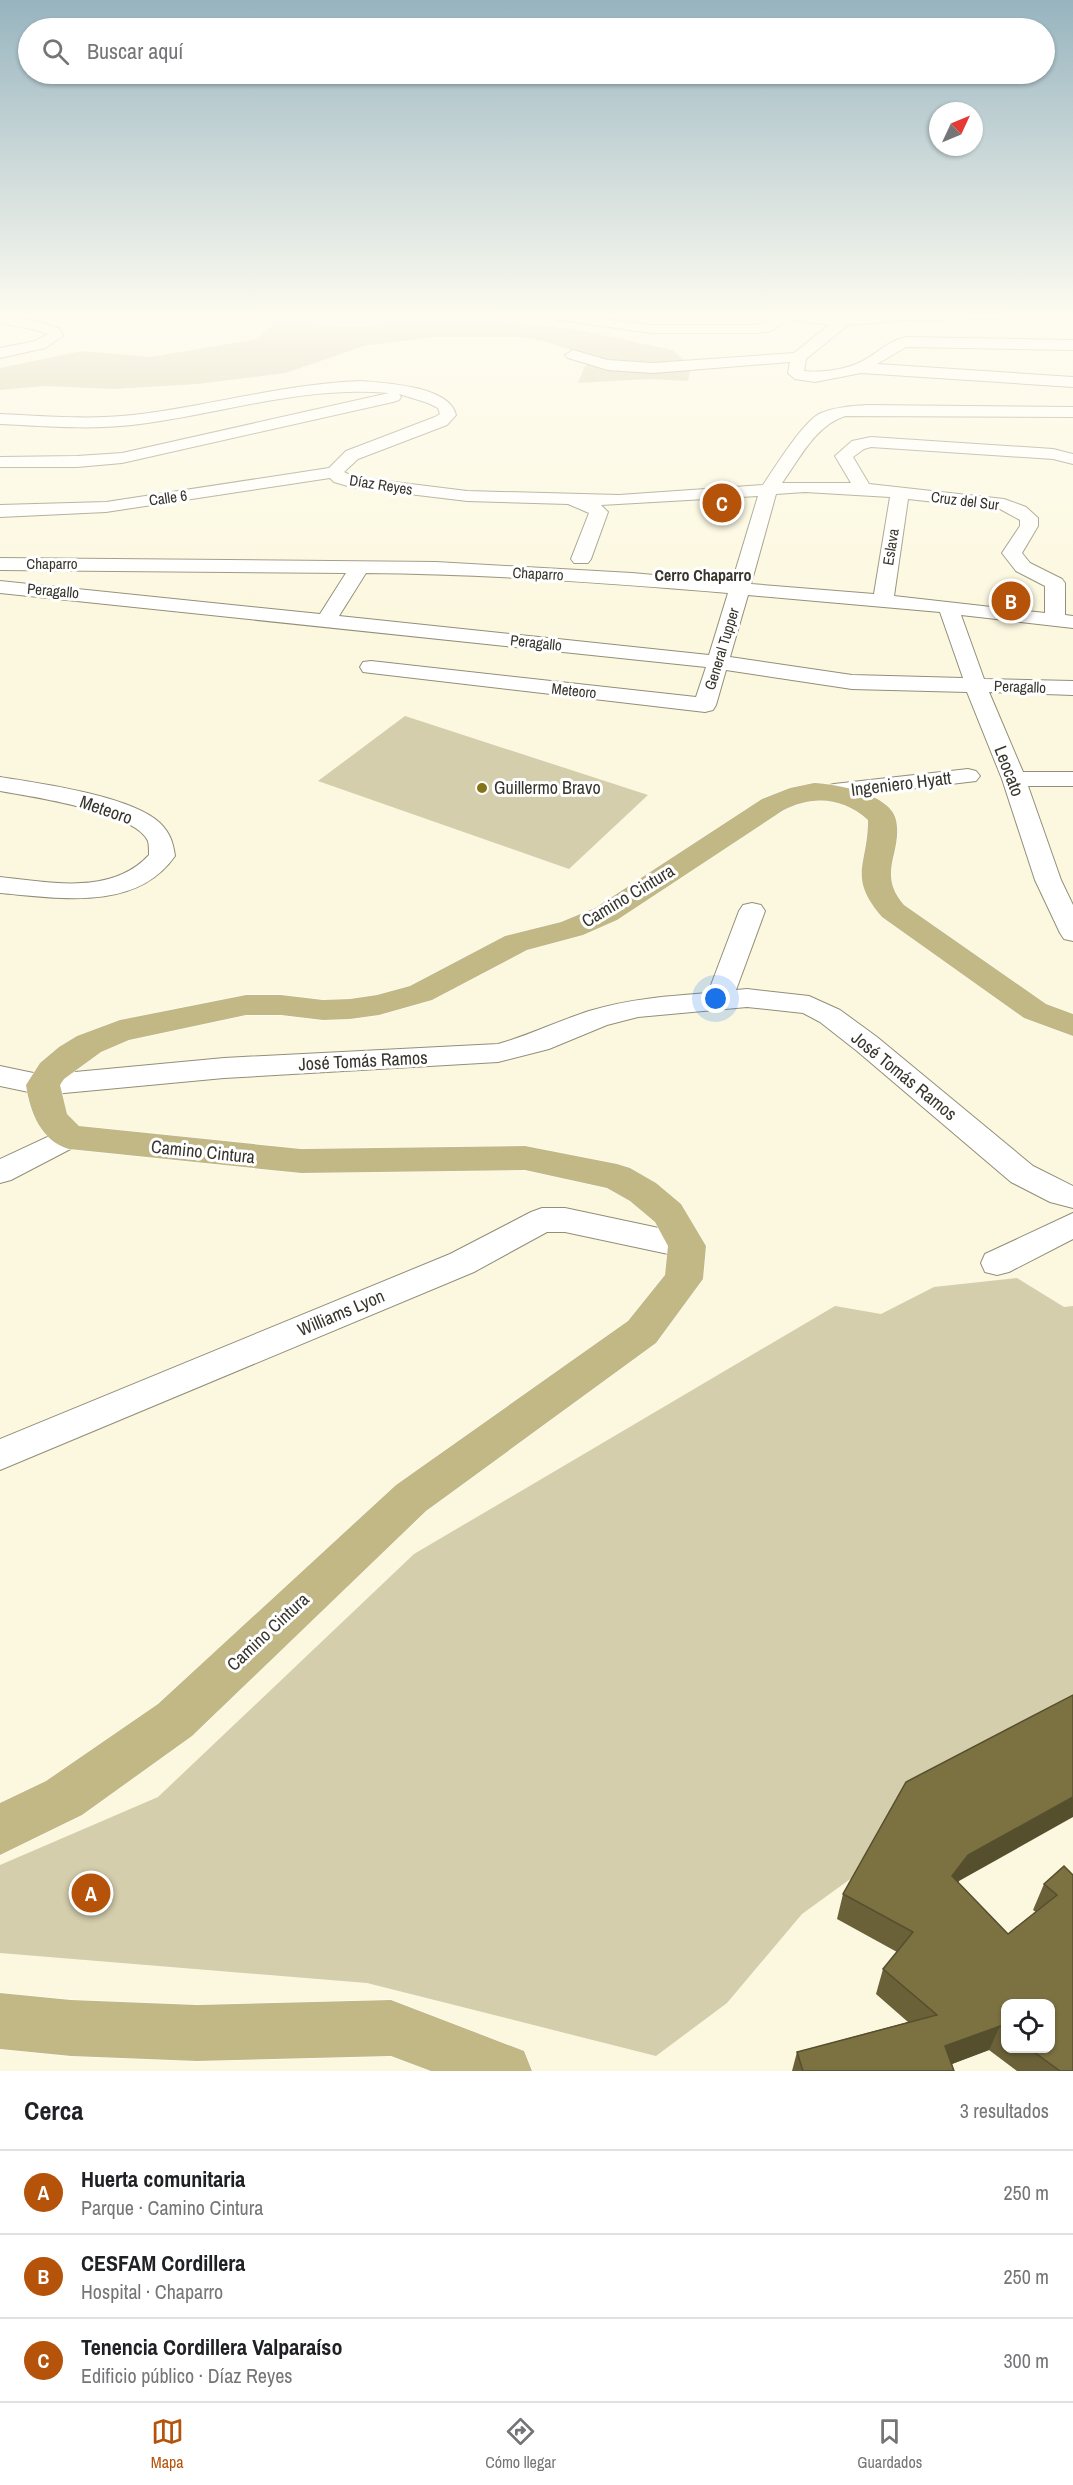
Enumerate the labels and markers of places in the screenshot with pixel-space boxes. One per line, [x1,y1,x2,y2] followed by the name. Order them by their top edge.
[702,480,742,526] pin: C
[992,578,1030,624] pin: B
[494,775,601,800] place label: Guillermo Bravo
[475,781,489,795] marker: Guillermo Bravo
[72,1870,110,1916] pin: A

